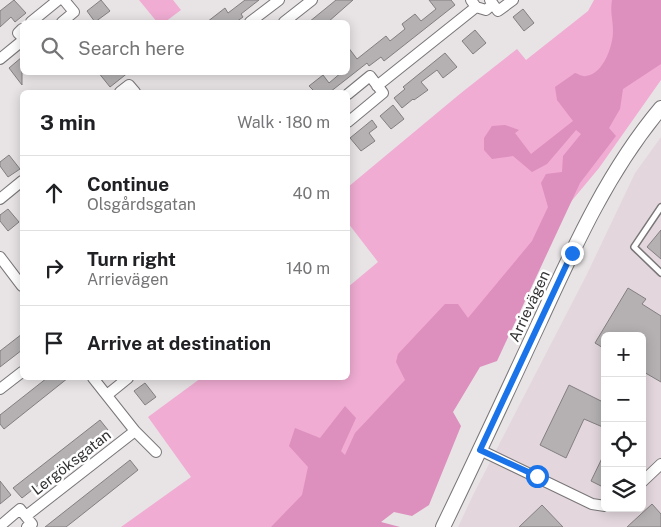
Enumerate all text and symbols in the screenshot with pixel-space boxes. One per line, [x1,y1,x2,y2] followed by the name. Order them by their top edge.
[20,20,350,75] search box
[38,34,66,62] icon: search
[78,37,185,59] text: Search here
[40,110,96,135] text: 3 min
[237,113,330,132] text: Walk · 180 m
[87,173,169,195] text: Continue
[40,179,68,207] icon: ahead
[292,184,330,203] text: 40 m
[87,195,196,214] text: Olsgårdsgatan
[561,242,584,265] route end
[87,248,176,270] text: Turn right
[40,254,68,282] icon: right
[286,259,330,278] text: 140 m
[505,268,553,344] street label: Arrievägen
[87,270,168,289] text: Arrievägen
[40,329,68,357] icon: arrive
[87,332,271,354] text: Arrive at destination
[601,332,646,512] map controls
[601,332,646,377] button: +
[601,377,646,422] button: −
[601,422,646,467] button: locate
[28,426,114,498] street label: Lergöksgatan
[526,465,549,488] route start
[601,467,646,512] button: layers

